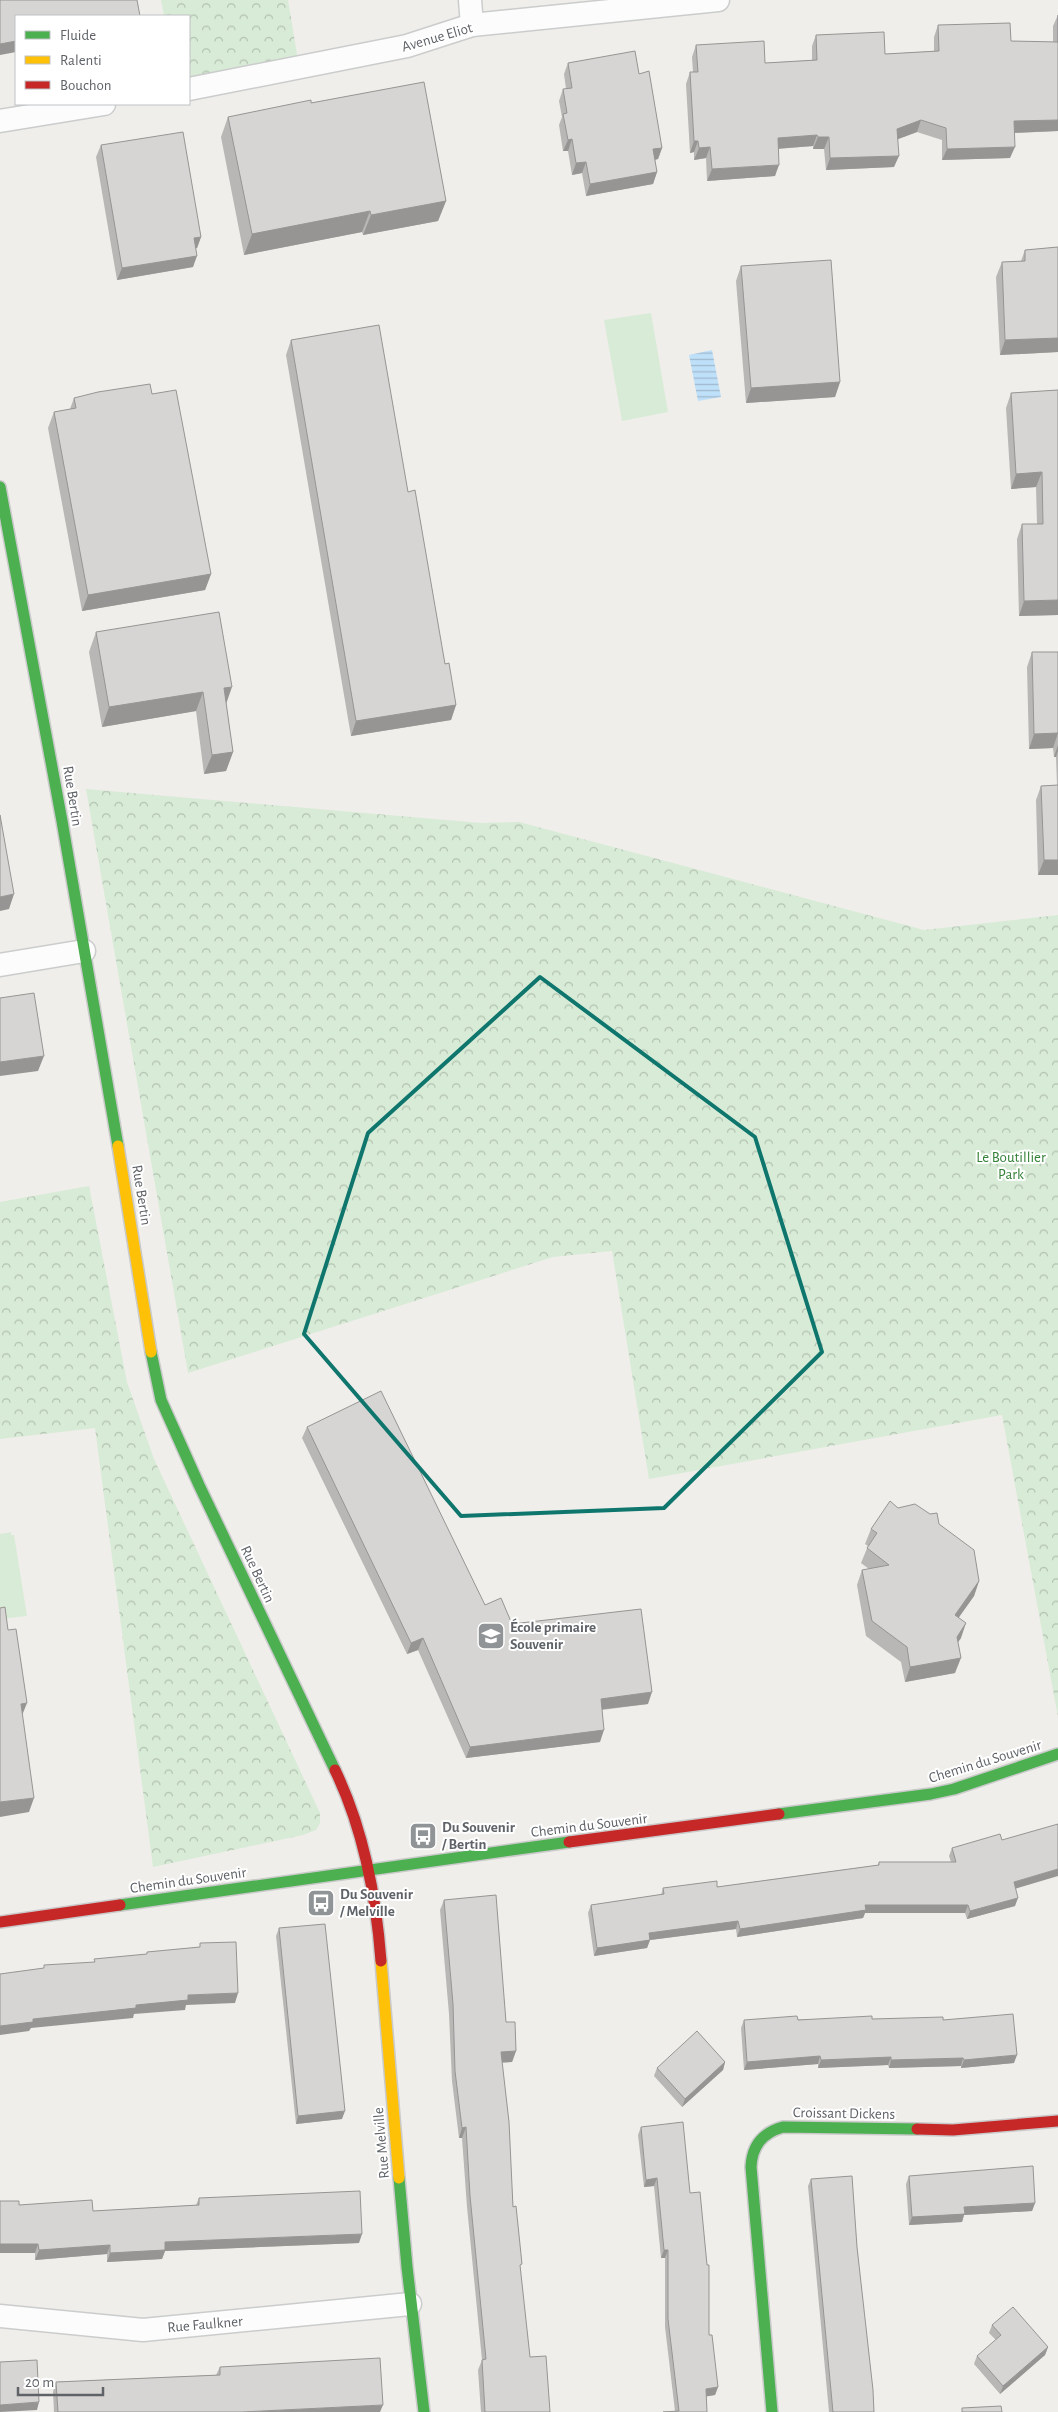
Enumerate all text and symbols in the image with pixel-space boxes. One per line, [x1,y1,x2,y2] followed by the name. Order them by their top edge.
[15,15,190,105] legend
[400,20,474,55] street label: Avenue Eliot
[60,28,96,43] text: Fluide
[60,53,102,68] text: Ralenti
[60,78,111,93] text: Bouchon
[60,765,85,827] street label: Rue Bertin
[976,1150,1046,1182] park label: Le Boutillier Park
[129,1164,154,1226] street label: Rue Bertin
[238,1543,277,1605] street label: Rue Bertin
[510,1618,596,1652] place label: École primaire Souvenir
[476,1621,506,1651] school or university icon: École primaire Souvenir
[927,1737,1043,1786] street label: Chemin du Souvenir
[530,1811,648,1840] street label: Chemin du Souvenir
[441,1820,516,1852] place label: Du Souvenir / Bertin
[408,1821,438,1851] bus stop icon: Du Souvenir / Bertin
[129,1865,247,1896] street label: Chemin du Souvenir
[339,1887,414,1919] place label: Du Souvenir / Melville
[306,1888,336,1918] bus stop icon: Du Souvenir / Melville
[793,2105,895,2122] street label: Croissant Dickens
[371,2107,392,2179] street label: Rue Melville
[167,2314,244,2335] street label: Rue Faulkner
[18,2364,102,2396] scale bar
[25,2375,54,2390] text: 20 m

